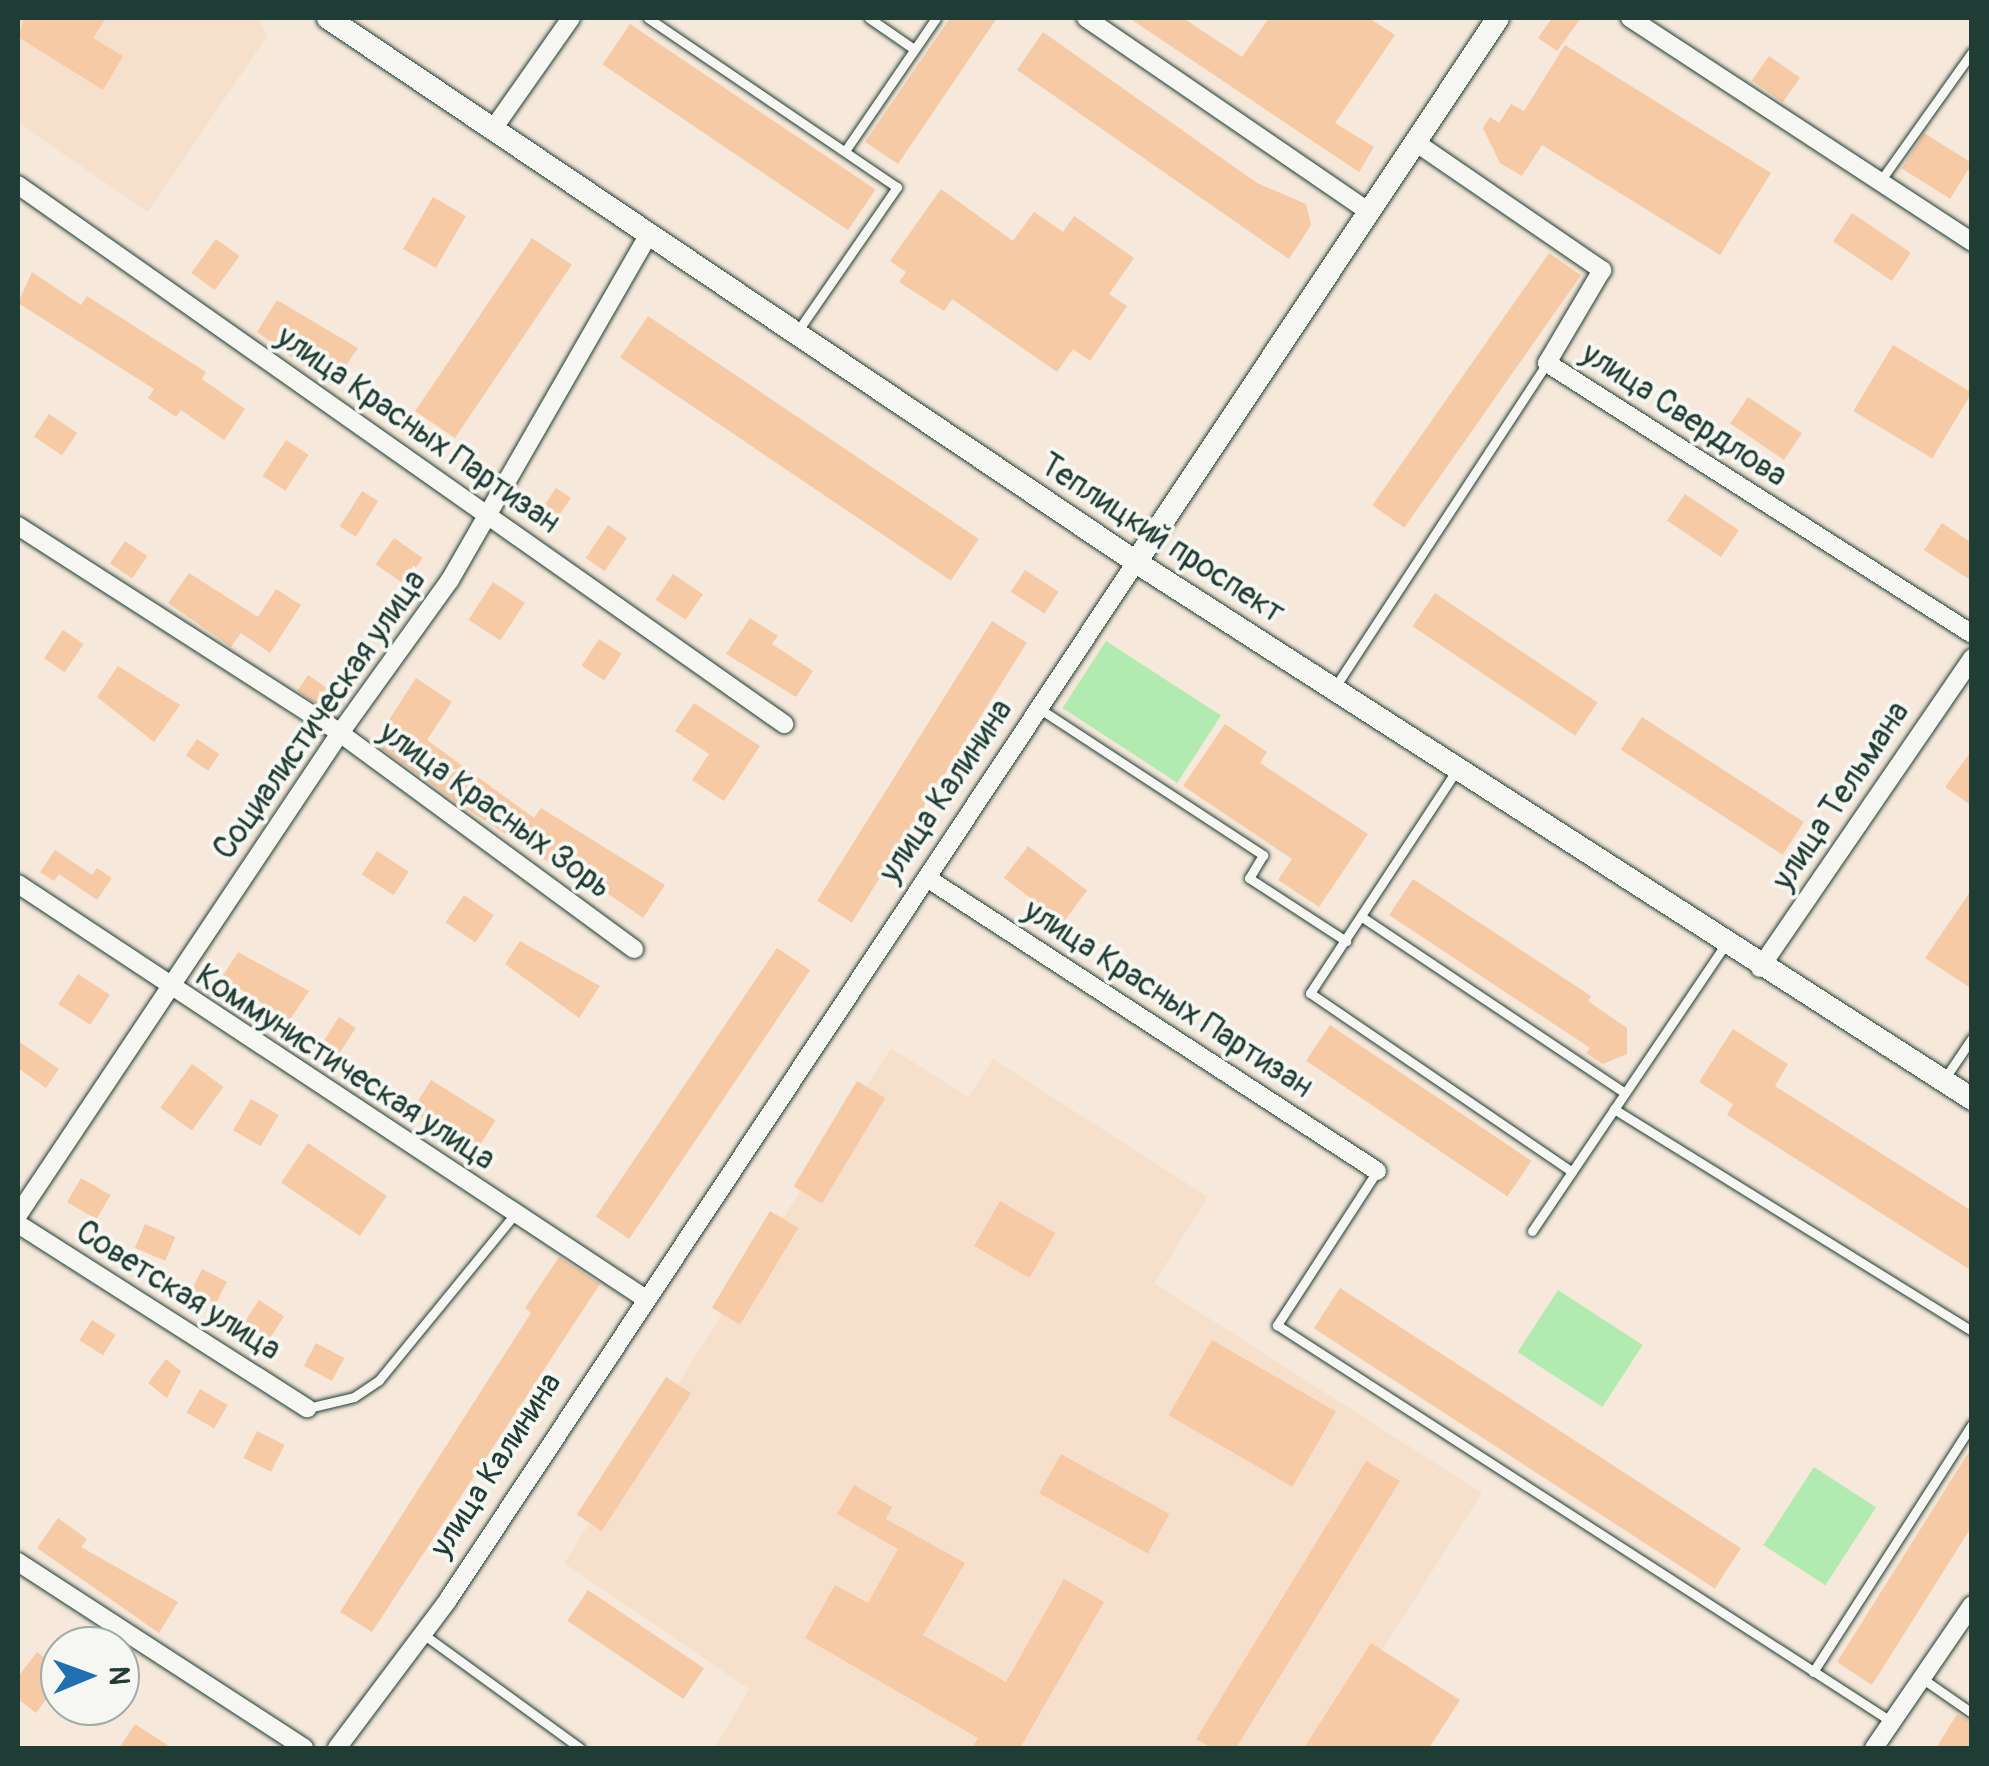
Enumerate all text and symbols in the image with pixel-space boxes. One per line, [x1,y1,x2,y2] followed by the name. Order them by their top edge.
[269,318,567,542] street label: улица Красных Партизан
[1574,334,1794,496] street label: улица Свердлова
[1033,446,1291,632] street label: Теплицкий проспект
[206,563,434,867] street label: Социалистическая улица
[871,692,1021,890] street label: улица Калинина
[1764,695,1918,897] street label: улица Тельмана
[372,713,618,907] street label: улица Красных Зорь
[1016,891,1320,1107] street label: улица Красных Партизан
[188,957,502,1179] street label: Коммунистическая улица
[69,1213,287,1369] street label: Советская улица
[422,1366,570,1564] street label: улица Калинина
[40,1626,140,1726] north arrow
[101,1666,136,1685] text: N

